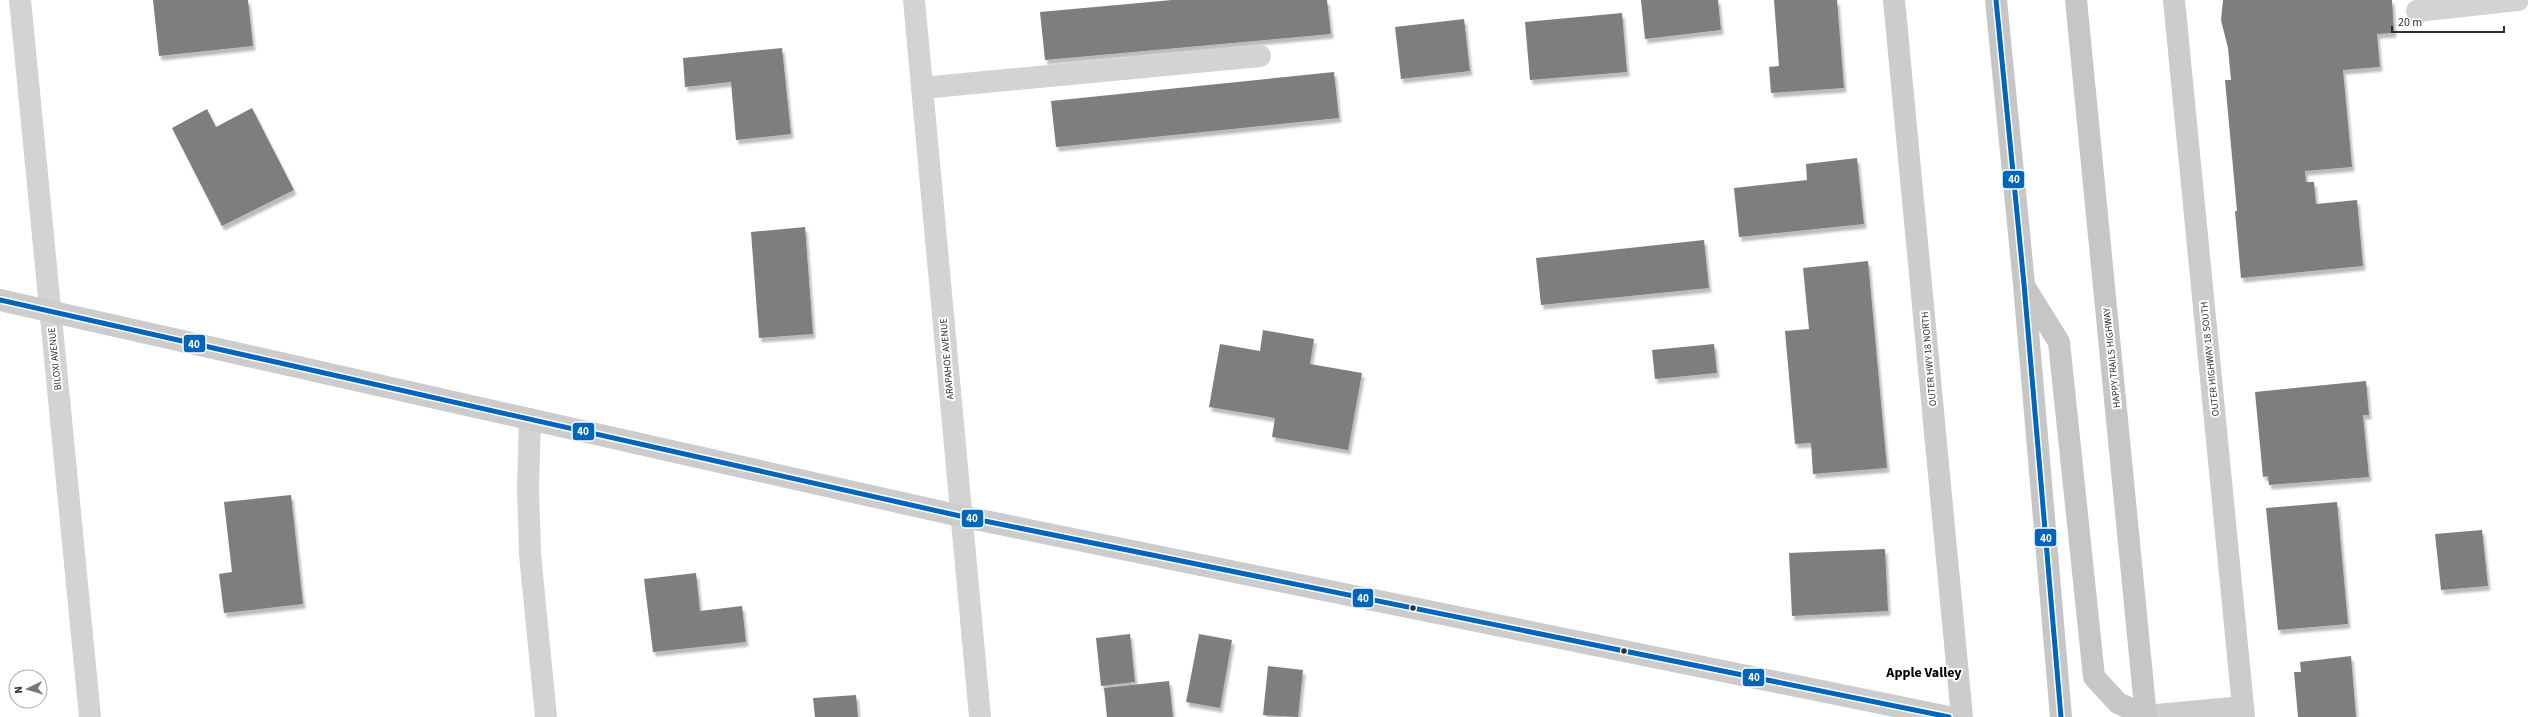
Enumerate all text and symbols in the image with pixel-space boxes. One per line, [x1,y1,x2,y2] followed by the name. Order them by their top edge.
[2392,8,2504,34] scale bar
[2398,14,2422,31] text: 20 m
[2002,170,2025,189] line badge: 40
[2008,172,2020,187] text: 40
[2197,301,2223,417] street label: OUTER HIGHWAY 18 SOUTH
[2100,307,2124,409] street label: HAPPY TRAILS HIGHWAY
[1918,311,1940,407] street label: OUTER HWY 18 NORTH
[936,318,958,400] street label: ARAPAHOE AVENUE
[45,327,65,391] street label: BILOXI AVENUE
[183,334,206,353] line badge: 40
[188,337,200,352] text: 40
[572,422,595,441] line badge: 40
[577,424,589,439] text: 40
[961,509,984,528] line badge: 40
[966,511,978,526] text: 40
[2034,528,2057,547] line badge: 40
[2040,531,2052,546] text: 40
[1352,588,1374,608] line badge: 40
[1357,591,1369,606] text: 40
[1408,603,1418,613] unlabelled marker
[1619,646,1629,656] unlabelled marker
[1885,663,1962,683] district label: Apple Valley
[1742,668,1765,687] line badge: 40
[8,669,48,709] north arrow
[1748,670,1760,685] text: 40
[11,686,26,694] text: N

